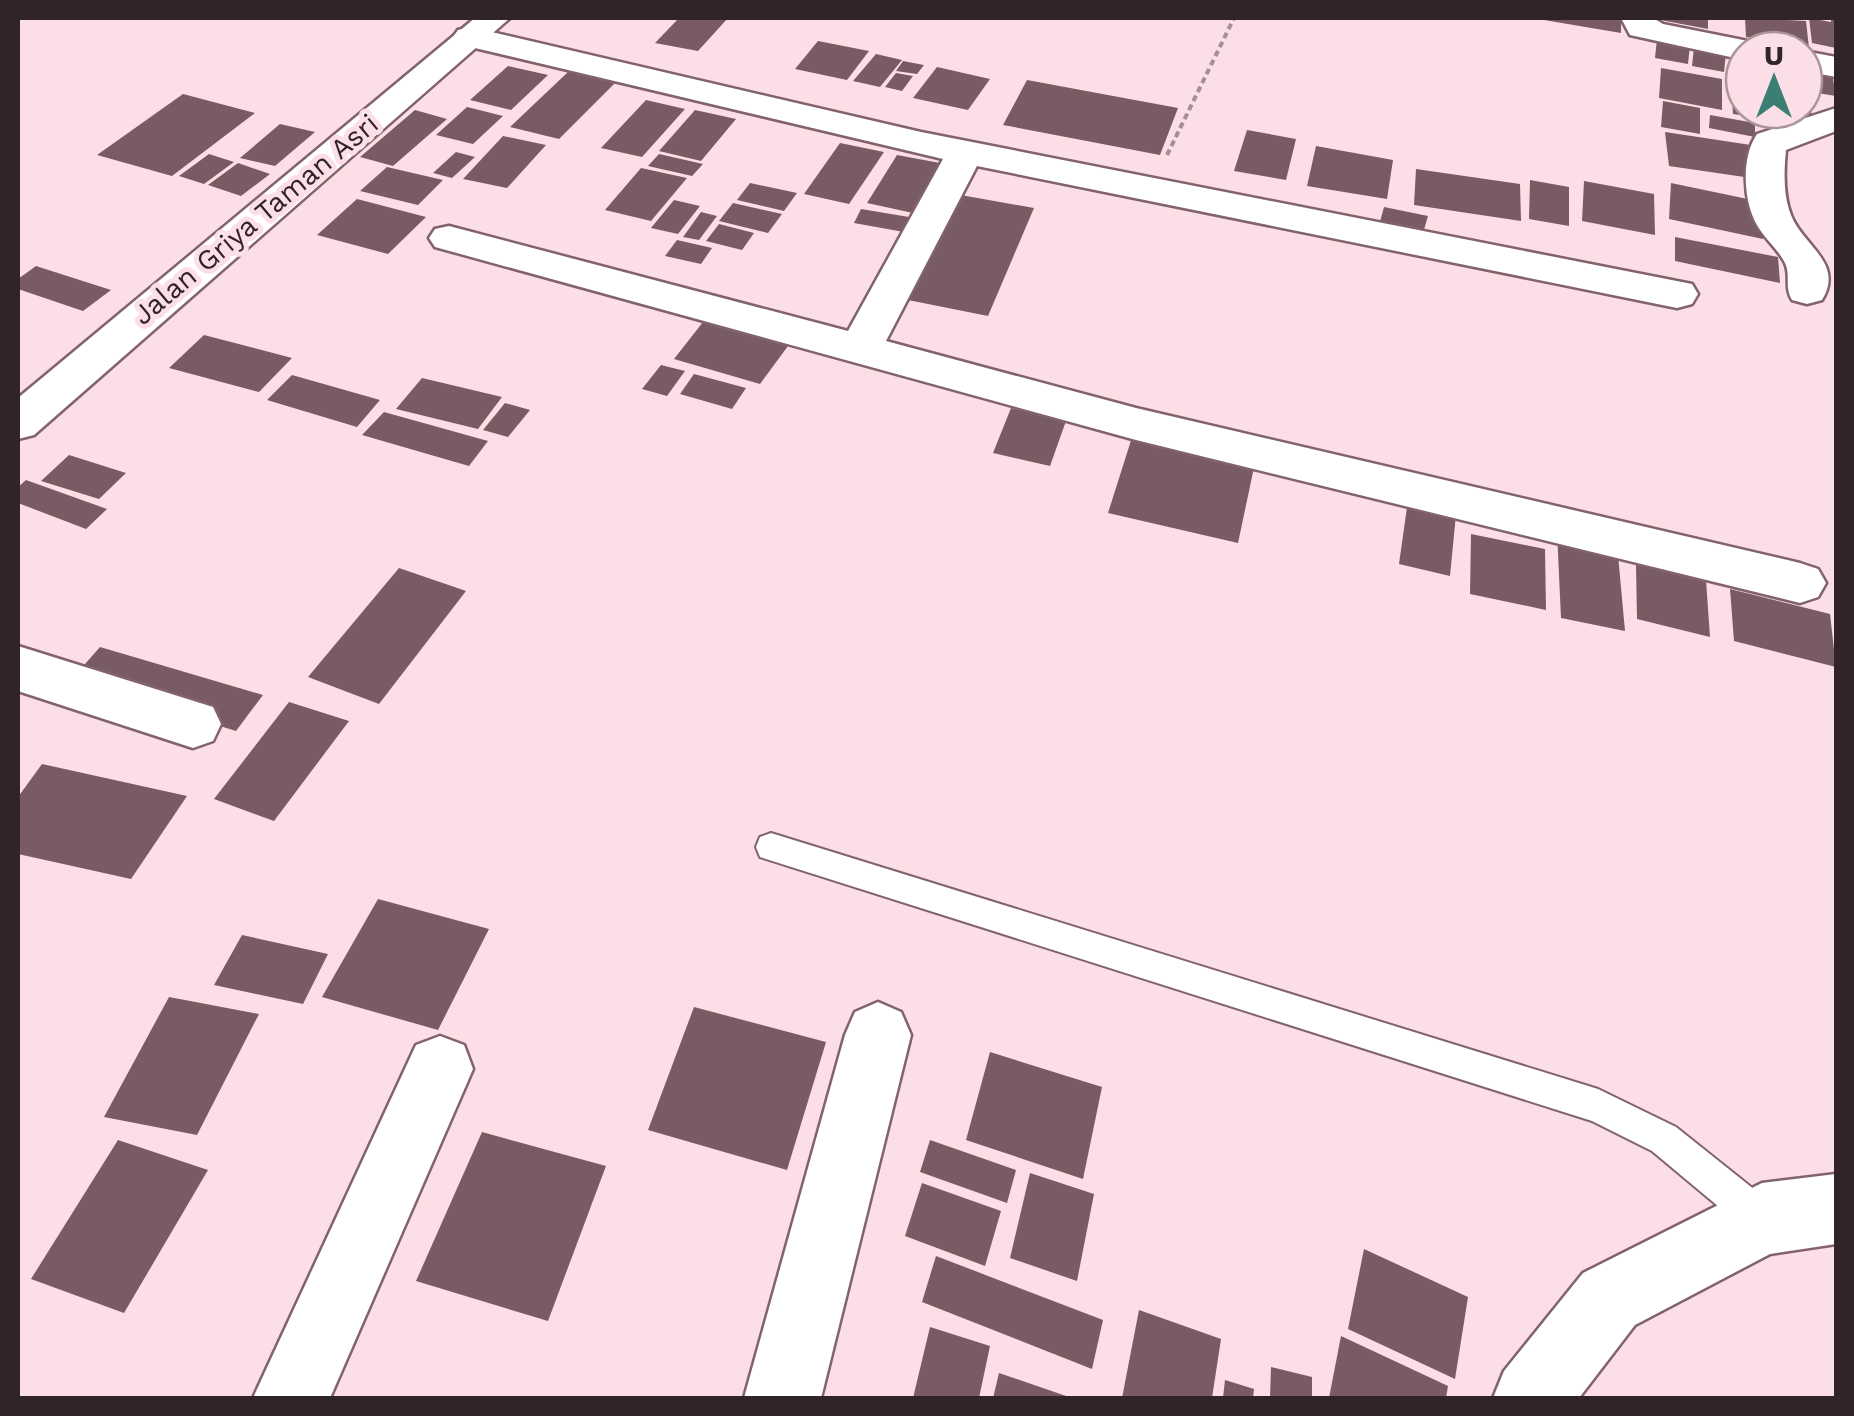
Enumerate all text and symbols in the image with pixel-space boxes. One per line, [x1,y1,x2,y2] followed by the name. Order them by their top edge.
[1724,30,1824,130] north arrow
[1764,39,1784,72] text: U
[126,107,385,332] street label: Jalan Griya Taman Asri

